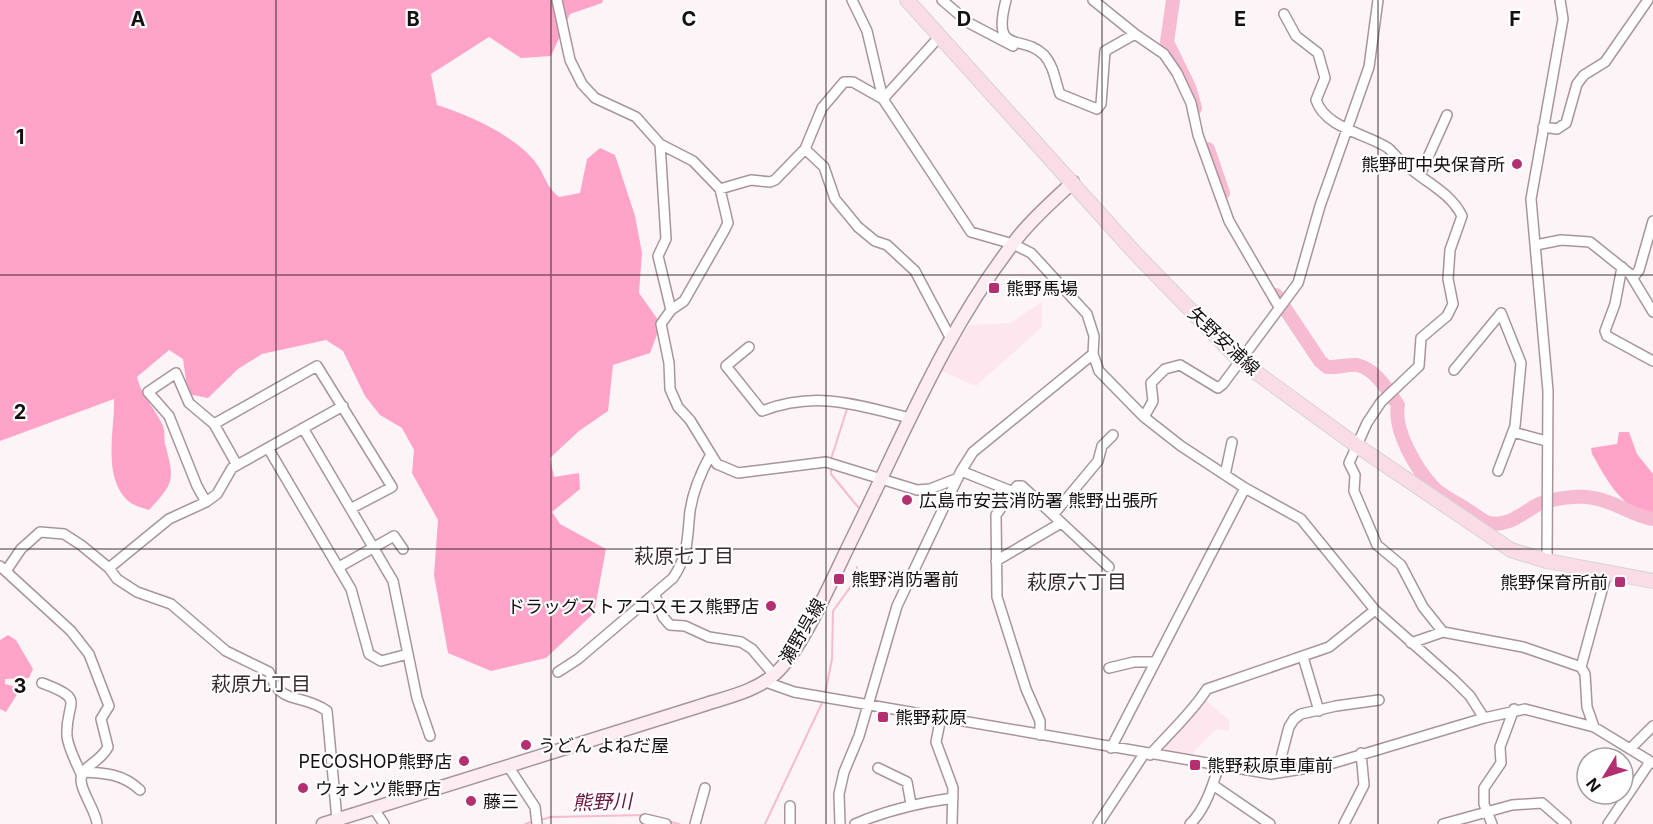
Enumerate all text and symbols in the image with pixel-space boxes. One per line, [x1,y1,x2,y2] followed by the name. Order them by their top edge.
[131,7,146,31] text: A
[406,7,420,31] text: B
[682,7,696,31] text: C
[957,7,971,31] text: D
[1234,7,1246,31] text: E
[1509,7,1521,31] text: F
[16,125,24,149] text: 1
[1361,154,1505,175] place label: 熊野町中央保育所
[1510,157,1524,171] marker: 熊野町中央保育所
[1006,278,1078,299] place label: 熊野馬場
[987,281,1001,295] marker: 熊野馬場
[1184,303,1264,379] street label: 矢野安浦線
[14,400,26,424] text: 2
[919,490,1158,511] place label: 広島市安芸消防署 熊野出張所
[900,493,914,507] marker: 広島市安芸消防署 熊野出張所
[634,544,734,568] district label: 萩原七丁目
[851,569,959,590] place label: 熊野消防署前
[1027,570,1127,594] district label: 萩原六丁目
[832,572,846,586] marker: 熊野消防署前
[1500,572,1608,593] place label: 熊野保育所前
[1613,575,1627,589] marker: 熊野保育所前
[775,595,829,667] street label: 瀬野呉線
[507,596,759,617] place label: ドラッグストアコスモス熊野店
[764,599,778,613] marker: ドラッグストアコスモス熊野店
[211,672,311,696] district label: 萩原九丁目
[14,674,26,698] text: 3
[895,707,967,728] place label: 熊野萩原
[876,710,890,724] marker: 熊野萩原
[538,735,669,756] place label: うどん よねだ屋
[519,738,533,752] marker: うどん よねだ屋
[1575,746,1635,806] north arrow
[299,751,452,772] place label: PECOSHOP熊野店
[457,754,471,768] marker: PECOSHOP熊野店
[1207,755,1333,776] place label: 熊野萩原車庫前
[1188,758,1202,772] marker: 熊野萩原車庫前
[1582,774,1605,796] text: N
[315,778,441,799] place label: ウォンツ熊野店
[296,781,310,795] marker: ウォンツ熊野店
[572,789,634,815] water label: 熊野川
[483,791,519,812] place label: 藤三
[464,794,478,808] marker: 藤三

